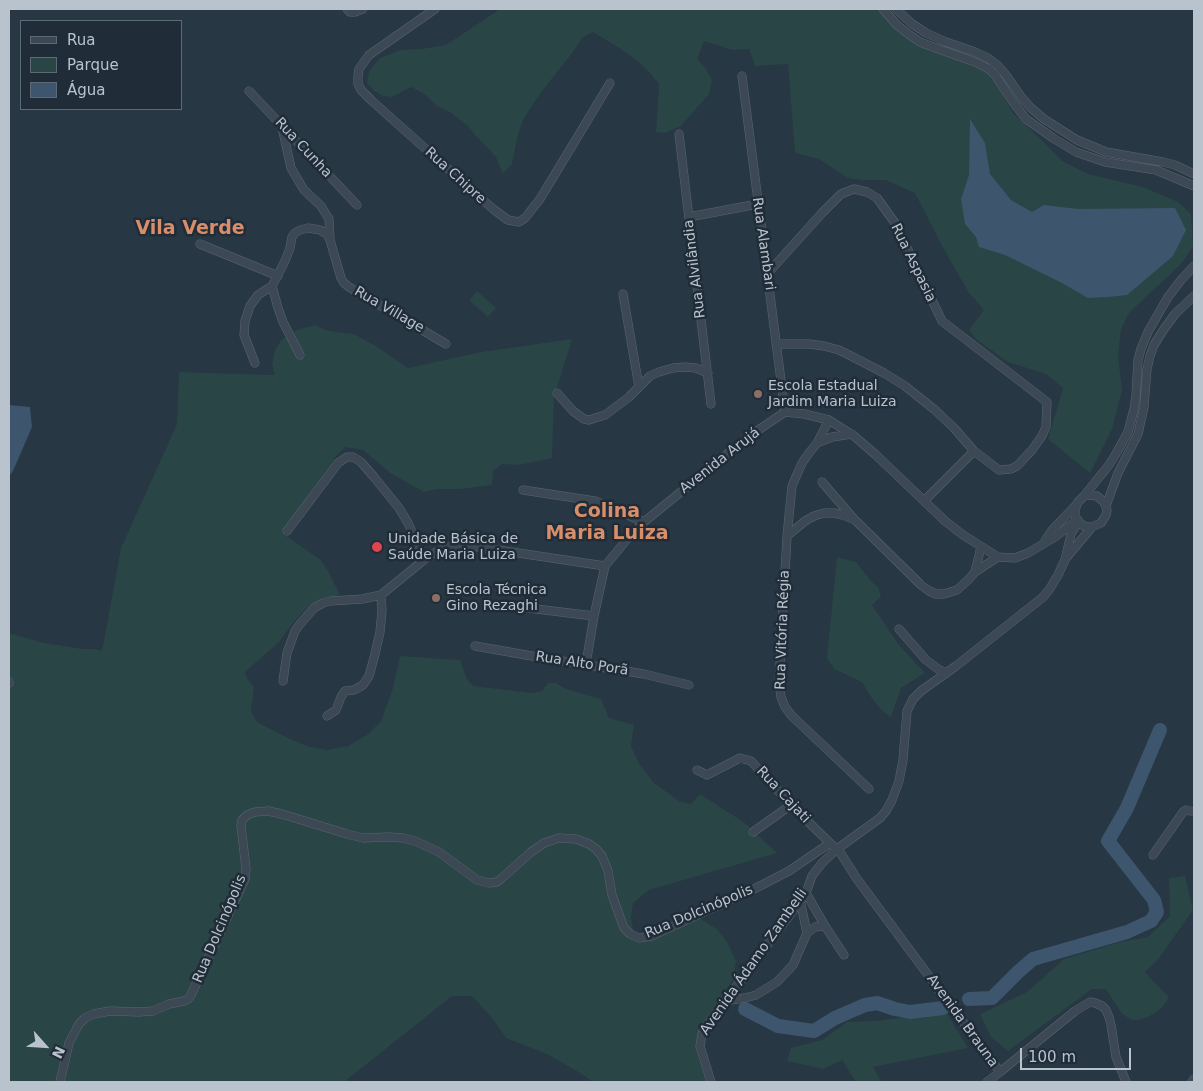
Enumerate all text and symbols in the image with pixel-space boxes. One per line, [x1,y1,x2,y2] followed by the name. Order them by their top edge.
[20,20,182,110] legend
[67,31,95,49] text: Rua
[67,56,119,74] text: Parque
[67,81,105,99] text: Água
[271,114,335,182] street label: Rua Cunha
[421,144,489,208] street label: Rua Chipre
[748,196,778,292] street label: Rua Alambari
[135,218,245,240] district label: Vila Verde
[681,219,709,319] street label: Rua Alvilândia
[887,221,939,305] street label: Rua Aspasia
[351,283,427,337] street label: Rua Village
[768,378,897,411] place label: Escola Estadual Jardim Maria Luiza
[752,388,764,400] marker: Escola Estadual Jardim Maria Luiza
[677,425,763,497] street label: Avenida Arujá
[545,501,669,545] district label: Colina Maria Luiza
[388,531,518,564] place label: Unidade Básica de Saúde Maria Luiza
[370,540,384,554] marker: Unidade Básica de Saúde Maria Luiza
[773,570,793,690] street label: Rua Vitória Régia
[446,582,547,614] place label: Escola Técnica Gino Rezaghi
[430,592,442,604] marker: Escola Técnica Gino Rezaghi
[534,648,630,680] street label: Rua Alto Porã
[753,763,813,827] street label: Rua Cajati
[190,872,250,986] street label: Rua Dolcinópolis
[642,882,756,942] street label: Rua Dolcinópolis
[697,886,811,1038] street label: Avenida Ádamo Zambelli
[923,971,1001,1071] street label: Avenida Brauna
[20,1021,70,1071] north arrow
[1023,1038,1134,1070] scale bar
[49,1044,68,1061] text: N
[1028,1048,1076,1066] text: 100 m

